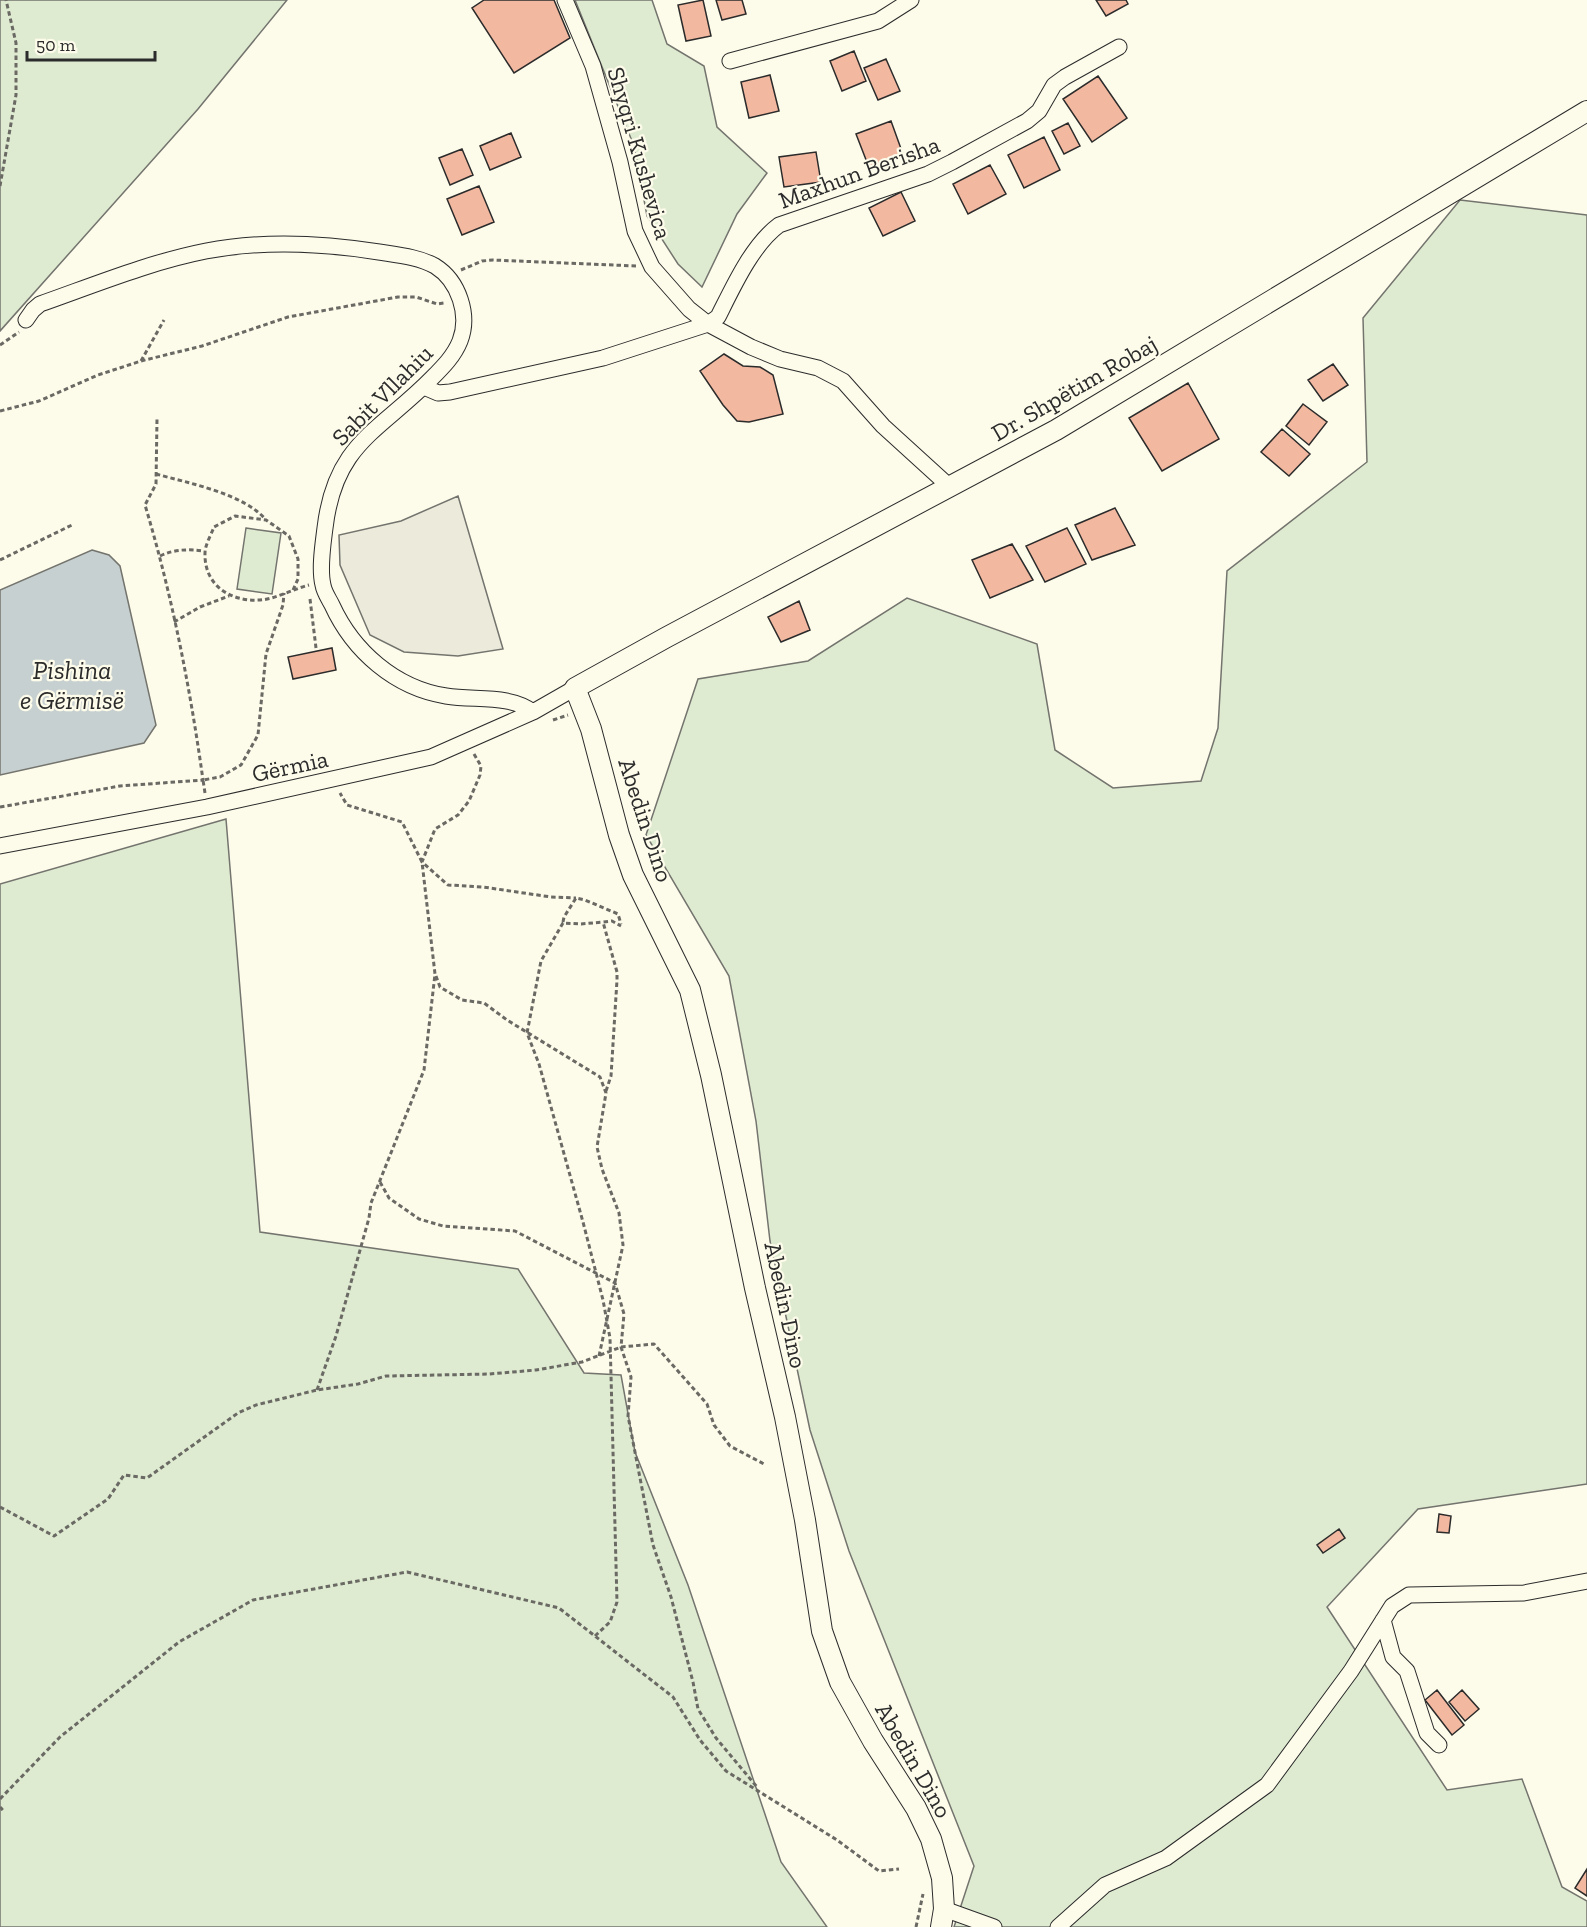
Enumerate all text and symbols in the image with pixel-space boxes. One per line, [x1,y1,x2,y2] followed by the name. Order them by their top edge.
[27,24,154,62] scale bar
[36,34,76,56] text: 50 m
[602,64,679,243] street label: Shyqri Kushevica
[775,129,944,215] street label: Maxhun Berisha
[986,329,1162,447] street label: Dr. Shpëtim Robaj
[325,338,439,452] street label: Sabit Vllahiu
[20,654,124,716] water label: Pishina e Gërmisë
[249,744,331,788] street label: Gërmia
[612,754,680,886] street label: Abedin Dino
[758,1239,814,1371] street label: Abedin Dino
[869,1697,959,1823] street label: Abedin Dino

